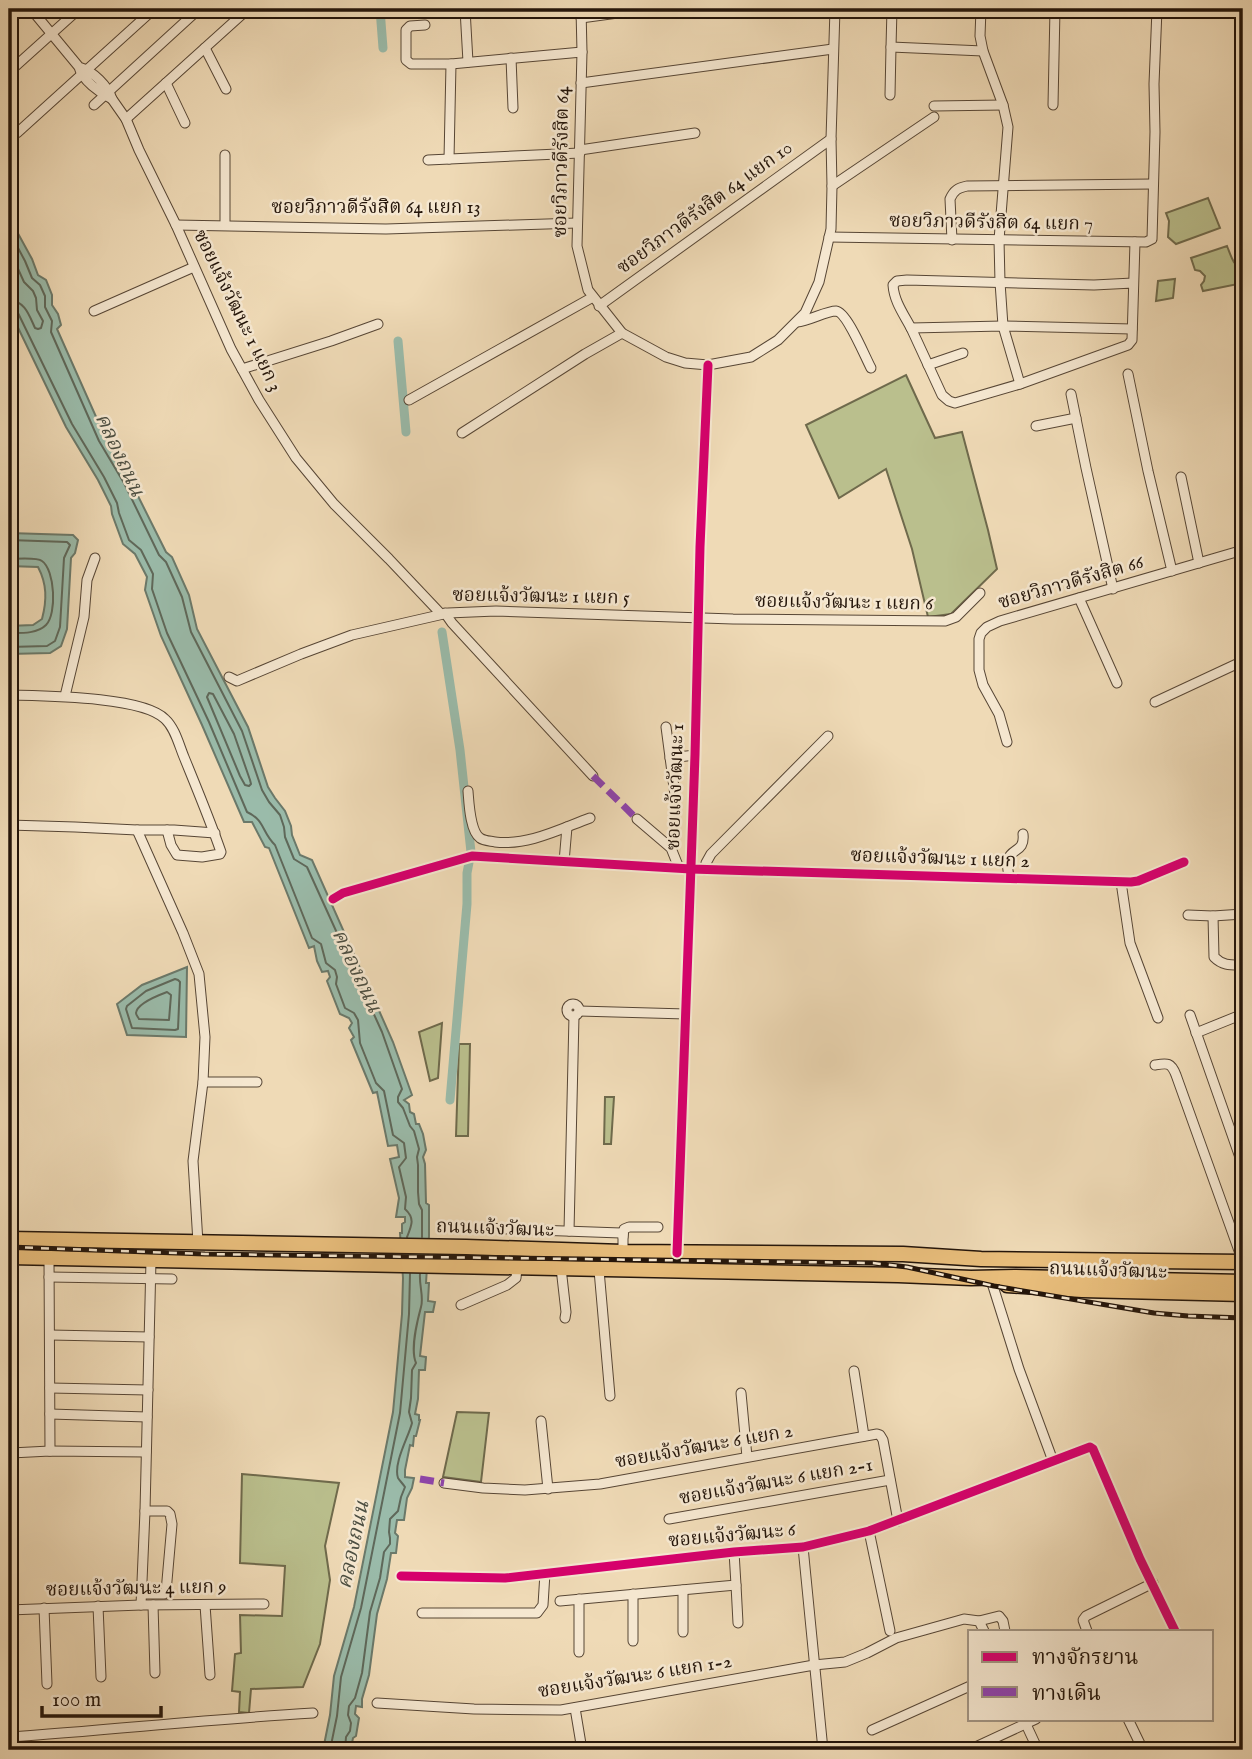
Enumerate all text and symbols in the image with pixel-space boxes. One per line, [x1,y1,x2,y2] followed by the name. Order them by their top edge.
[549,85,575,238] street label: ซอยวิภาวดีรังสิต 64
[612,136,798,280] street label: ซอยวิภาวดีรังสิต 64 แยก 10
[271,196,481,220] street label: ซอยวิภาวดีรังสิต 64 แยก 13
[889,209,1093,237] street label: ซอยวิภาวดีรังสิต 64 แยก 7
[187,226,287,396] street label: ซอยแจ้งวัฒนะ 1 แยก 3
[88,409,150,501] water label: คลองถนน
[995,550,1147,615] street label: ซอยวิภาวดีรังสิต 66
[452,583,630,611] street label: ซอยแจ้งวัฒนะ 1 แยก 5
[755,589,934,617] street label: ซอยแจ้งวัฒนะ 1 แยก 6
[662,723,690,851] street label: ซอยแจ้งวัฒนะ 1
[850,844,1030,874] street label: ซอยแจ้งวัฒนะ 1 แยก 2
[325,925,387,1017] water label: คลองถนน
[435,1215,555,1243] street label: ถนนแจ้งวัฒนะ
[1048,1257,1168,1285] street label: ถนนแจ้งวัฒนะ
[613,1420,795,1474] street label: ซอยแจ้งวัฒนะ 6 แยก 2
[677,1453,875,1511] street label: ซอยแจ้งวัฒนะ 6 แยก 2-1
[332,1498,377,1591] water label: คลองถนน
[667,1518,798,1554] street label: ซอยแจ้งวัฒนะ 6
[45,1575,227,1603] street label: ซอยแจ้งวัฒนะ 4 แยก 9
[968,1630,1214,1720] legend
[1032,1645,1139,1672] text: ทางจักรยาน
[536,1650,734,1704] street label: ซอยแจ้งวัฒนะ 6 แยก 1-2
[42,1675,161,1719] scale bar
[1032,1681,1101,1708] text: ทางเดิน
[52,1687,101,1714] text: 100 m

